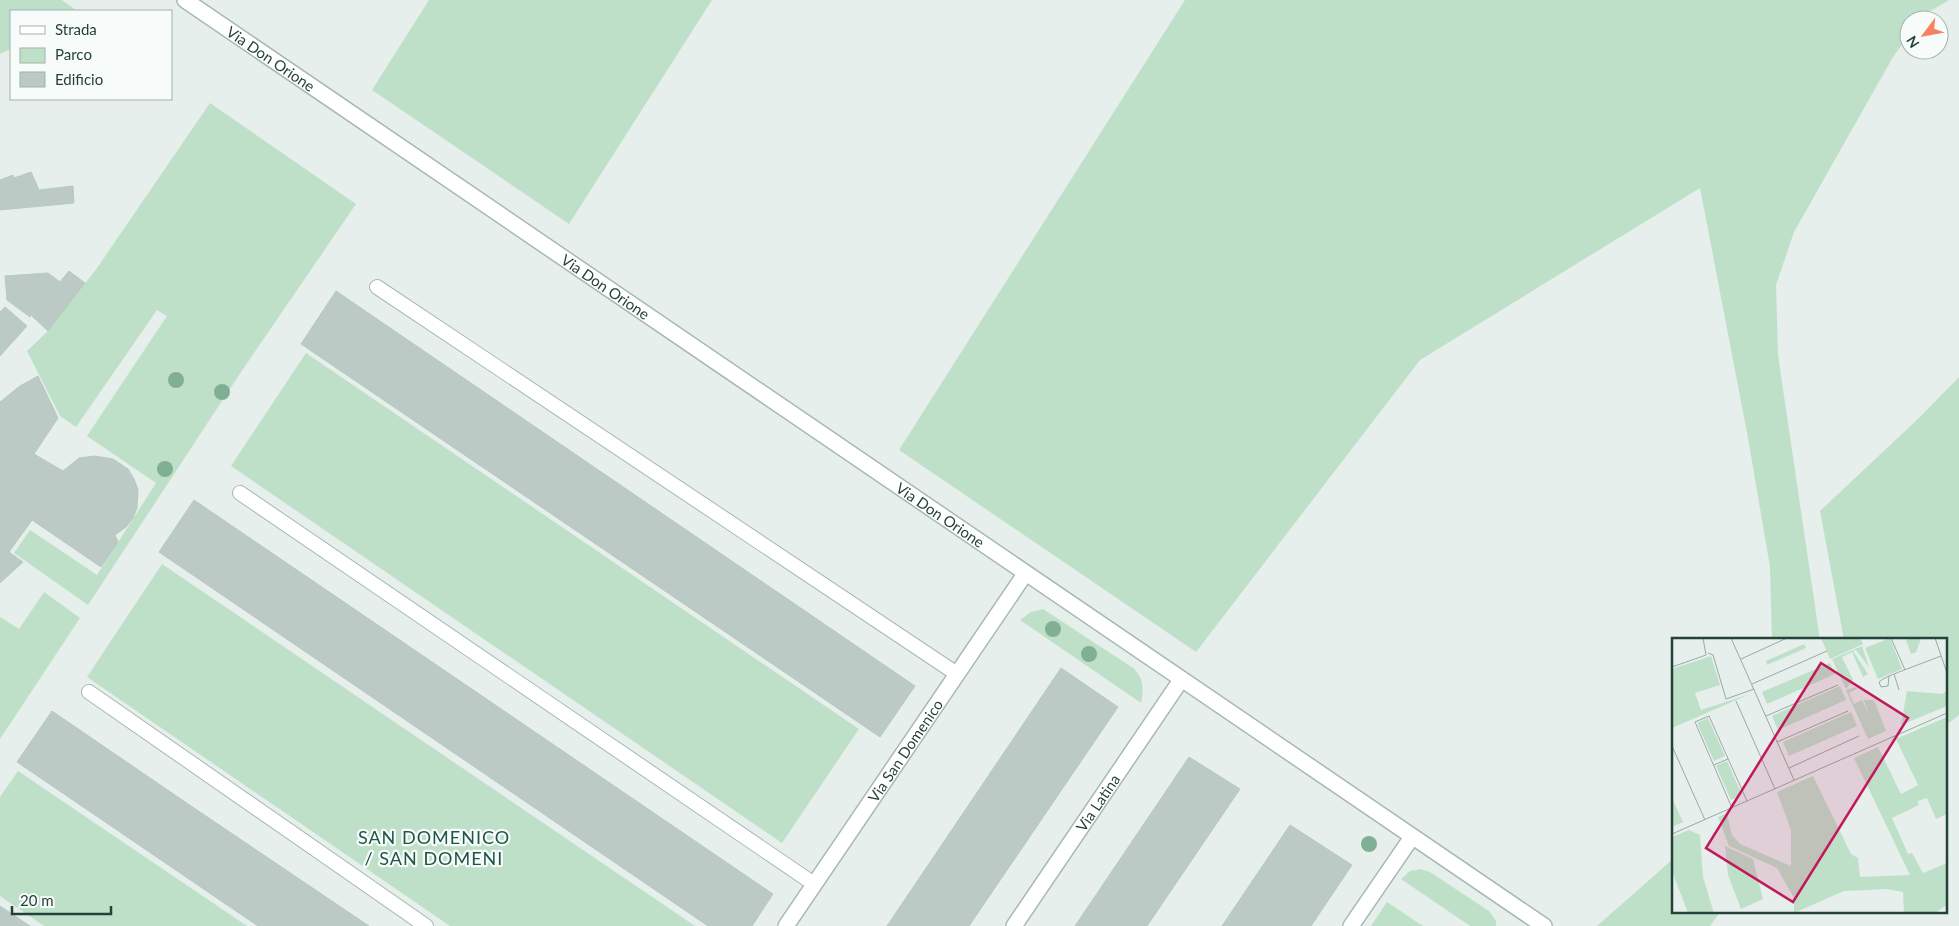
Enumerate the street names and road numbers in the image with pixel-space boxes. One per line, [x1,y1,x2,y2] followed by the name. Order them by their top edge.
[223,22,319,95] street label: Via Don Orione
[558,250,653,323] street label: Via Don Orione
[893,478,988,551] street label: Via Don Orione
[864,696,946,805] street label: Via San Domenico
[1072,771,1123,835] street label: Via Latina

